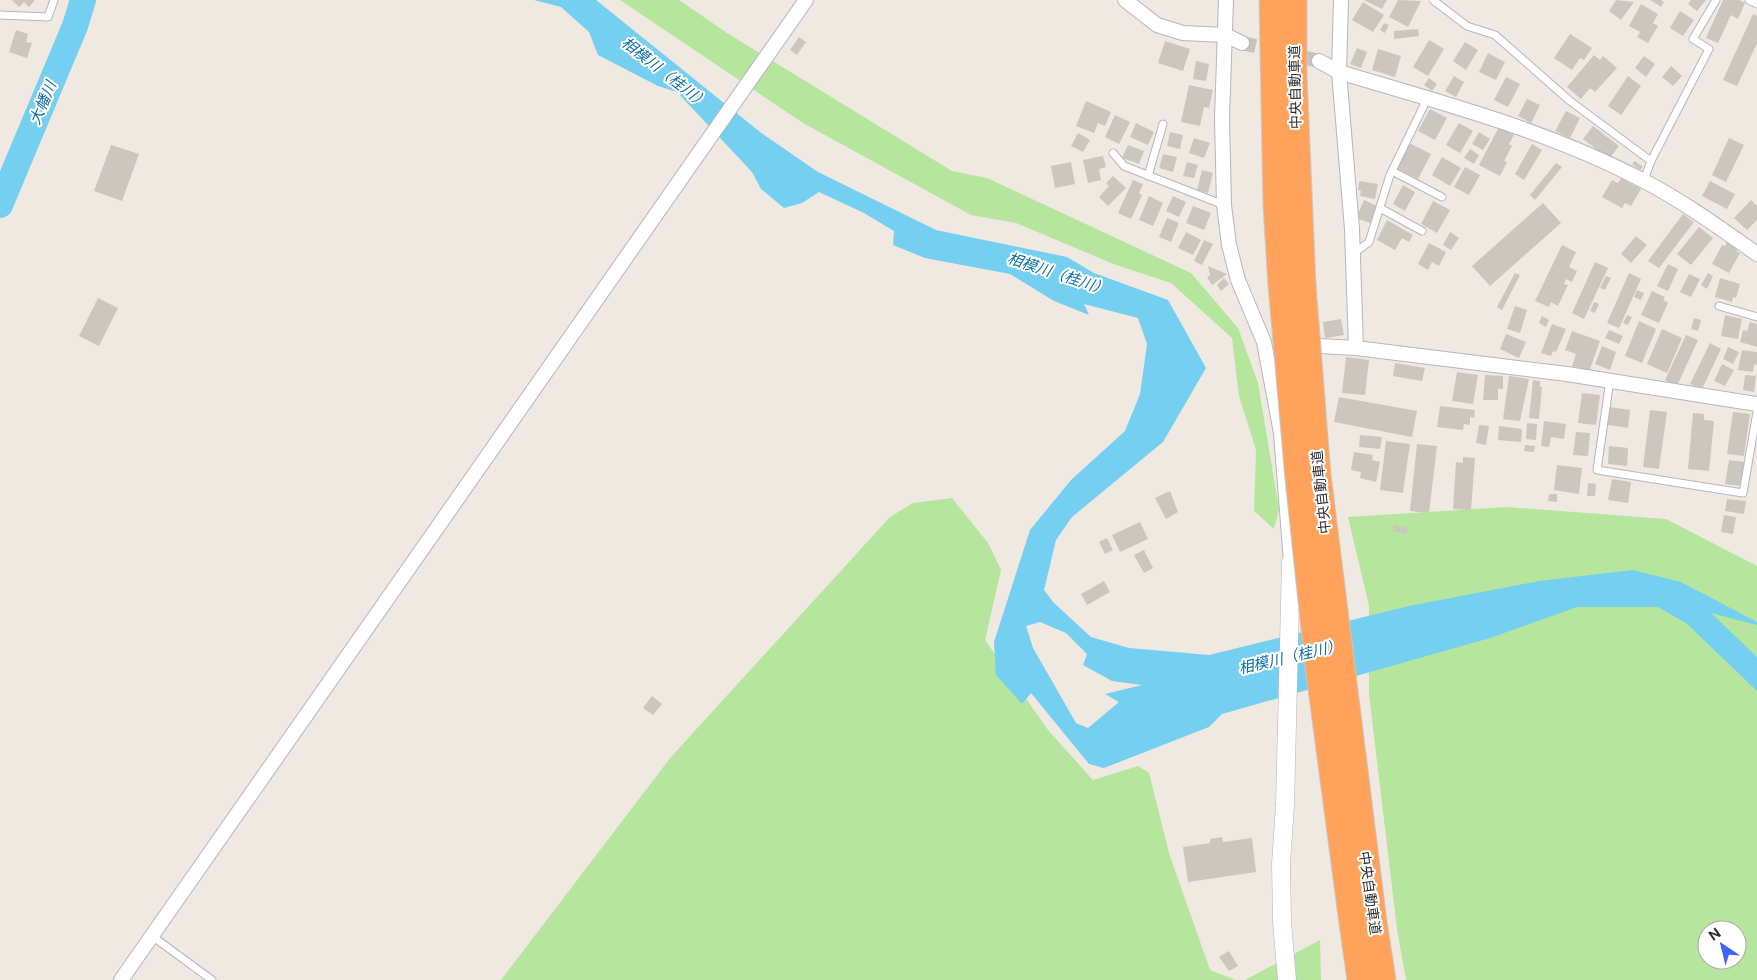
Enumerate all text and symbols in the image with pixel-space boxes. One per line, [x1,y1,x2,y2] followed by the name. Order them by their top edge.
[619,34,712,112] water label: 相模川（桂川）
[1286,45,1304,129] street label: 中央自動車道
[26,77,60,127] water label: 大幡川
[1006,249,1111,298] water label: 相模川（桂川）
[1309,449,1333,535] street label: 中央自動車道
[1237,636,1343,677] water label: 相模川（桂川）
[1356,850,1384,936] street label: 中央自動車道
[1697,920,1747,970] north arrow
[1705,925,1724,944] text: N

